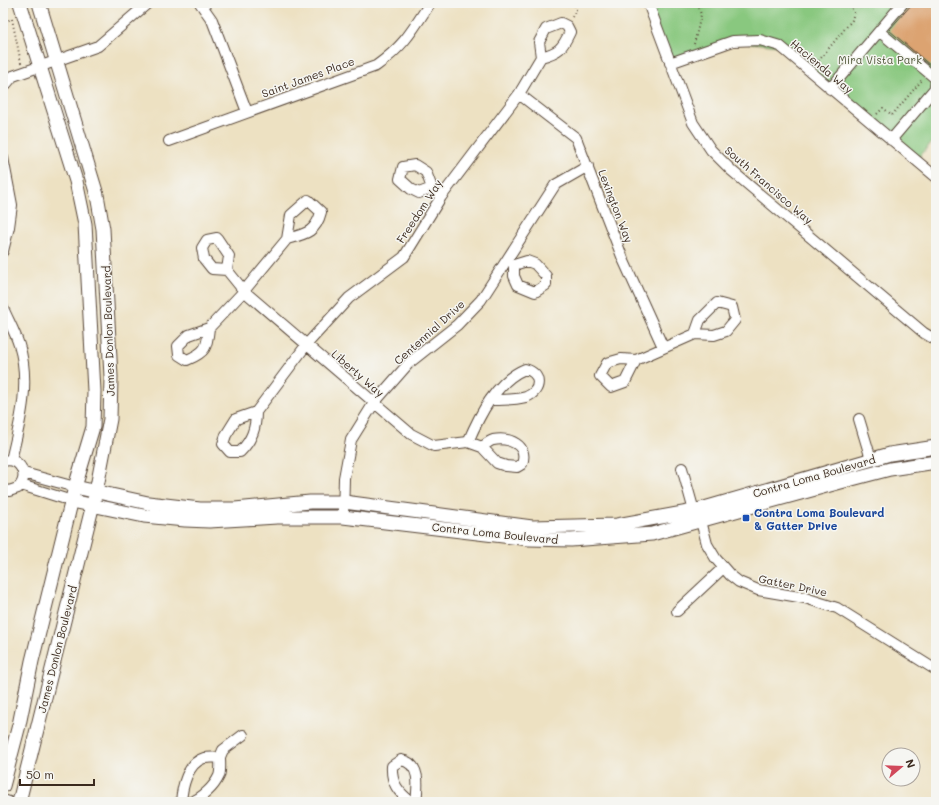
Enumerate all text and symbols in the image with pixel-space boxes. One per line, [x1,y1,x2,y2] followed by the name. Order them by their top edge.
[788,35,857,97] street label: Hacienda Way
[838,52,922,67] park label: Mira Vista Park
[259,53,357,101] street label: Saint James Place
[722,143,816,228] street label: South Francisco Way
[595,167,637,245] street label: Lexington Way
[393,176,445,246] street label: Freedom Way
[98,265,118,396] street label: James Donlon Boulevard
[390,296,468,368] street label: Centennial Drive
[329,346,388,400] street label: Liberty Way
[751,451,877,501] street label: Contra Loma Boulevard
[754,505,884,533] place label: Contra Loma Boulevard & Gatter Drive
[741,513,751,523] marker: Contra Loma Boulevard & Gatter Drive
[431,519,559,547] street label: Contra Loma Boulevard
[757,570,829,600] street label: Gatter Drive
[34,584,80,714] street label: James Donlon Boulevard
[881,747,921,787] north arrow
[902,757,919,770] text: N
[20,761,94,787] scale bar
[26,766,54,782] text: 50 m

